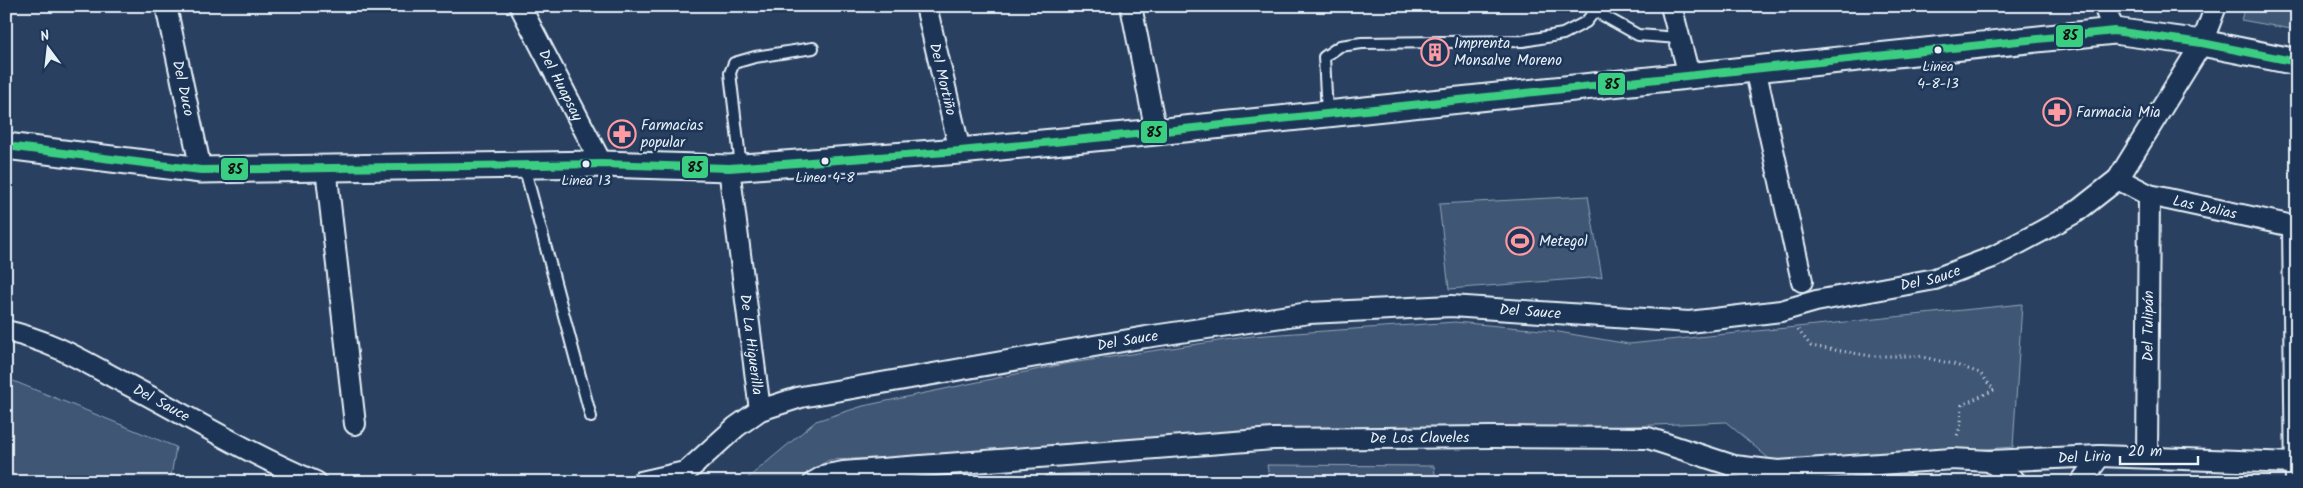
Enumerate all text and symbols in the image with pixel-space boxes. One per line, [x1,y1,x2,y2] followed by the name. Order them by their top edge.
[22,22,72,72] north arrow
[2055,24,2084,48] line badge: 85
[38,25,52,48] text: N
[2062,25,2080,47] text: 85
[1454,32,1562,73] place label: Imprenta Monsalve Moreno
[1420,37,1450,67] building icon: Imprenta Monsalve Moreno
[922,41,962,118] street label: Del Mortiño
[531,45,589,127] street label: Del Huapsay
[1933,45,1943,55] marker: Linea 4-8-13
[1917,56,1959,95] place label: Linea 4-8-13
[165,58,200,119] street label: Del Duco
[1597,72,1626,96] line badge: 85
[1604,74,1622,96] text: 85
[2042,97,2072,127] pharmacy icon: Farmacia Mia
[2076,101,2161,125] place label: Farmacia Mia
[640,114,704,155] place label: Farmacias popular
[607,119,637,149] pharmacy icon: Farmacias popular
[1140,120,1168,144] line badge: 85
[1146,122,1164,144] text: 85
[681,155,709,179] line badge: 85
[820,156,830,166] marker: Linea 4-8
[220,157,249,181] line badge: 85
[687,157,705,179] text: 85
[227,159,245,181] text: 85
[581,159,591,169] marker: Linea 13
[795,167,855,189] place label: Linea 4-8
[561,170,611,192] place label: Linea 13
[2170,189,2240,227] street label: Las Dalias
[1505,226,1535,256] sports icon: Metegol
[1539,230,1588,254] place label: Metegol
[1898,259,1965,298] street label: Del Sauce
[2137,290,2161,362] street label: Del Tulipán
[732,293,769,397] street label: De La Higuerilla
[1498,298,1562,326] street label: Del Sauce
[1095,324,1160,358] street label: Del Sauce
[128,378,194,429] street label: Del Sauce
[1370,426,1470,451] street label: De Los Claveles
[2120,433,2198,465] scale bar
[2128,440,2162,464] text: 20 m
[2057,445,2111,471] street label: Del Lirio

